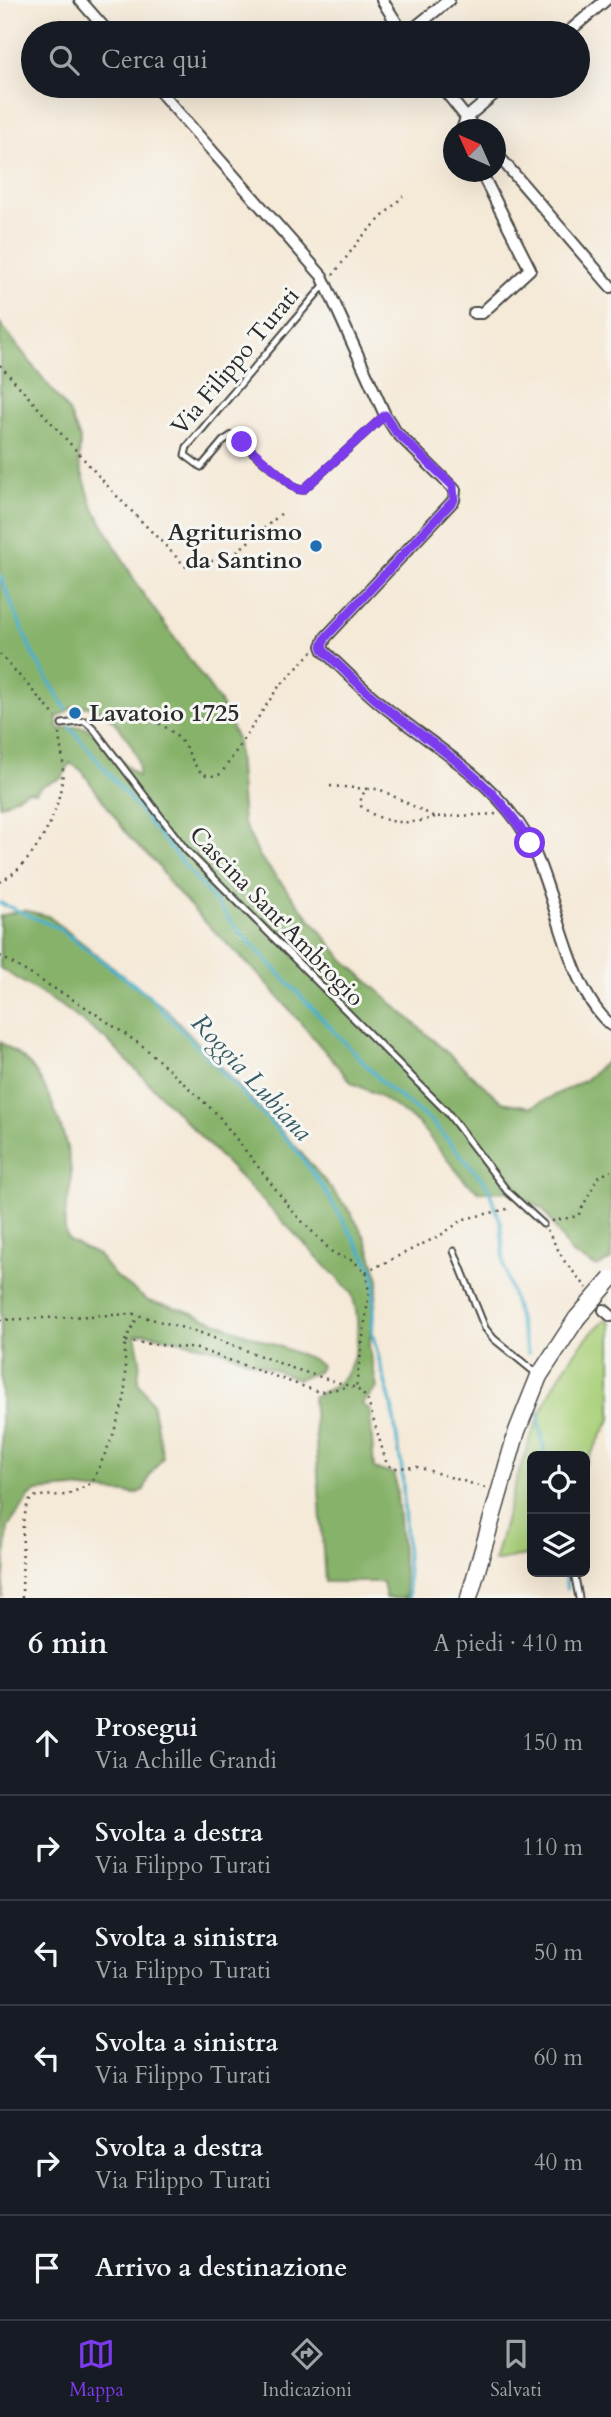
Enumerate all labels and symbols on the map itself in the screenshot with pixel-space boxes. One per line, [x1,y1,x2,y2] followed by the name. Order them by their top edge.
[443,119,506,182] north arrow
[164,280,307,442] street label: Via Filippo Turati
[226,426,257,457] route end
[168,516,302,577] place label: Agriturismo da Santino
[308,538,324,554] marker: Agriturismo da Santino
[89,697,240,730] place label: Lavatoio 1725
[67,705,83,721] marker: Lavatoio 1725
[182,819,372,1014] street label: Cascina Sant'Ambrogio
[514,827,545,858] route start
[183,1006,320,1149] water label: Roggia Lubiana

